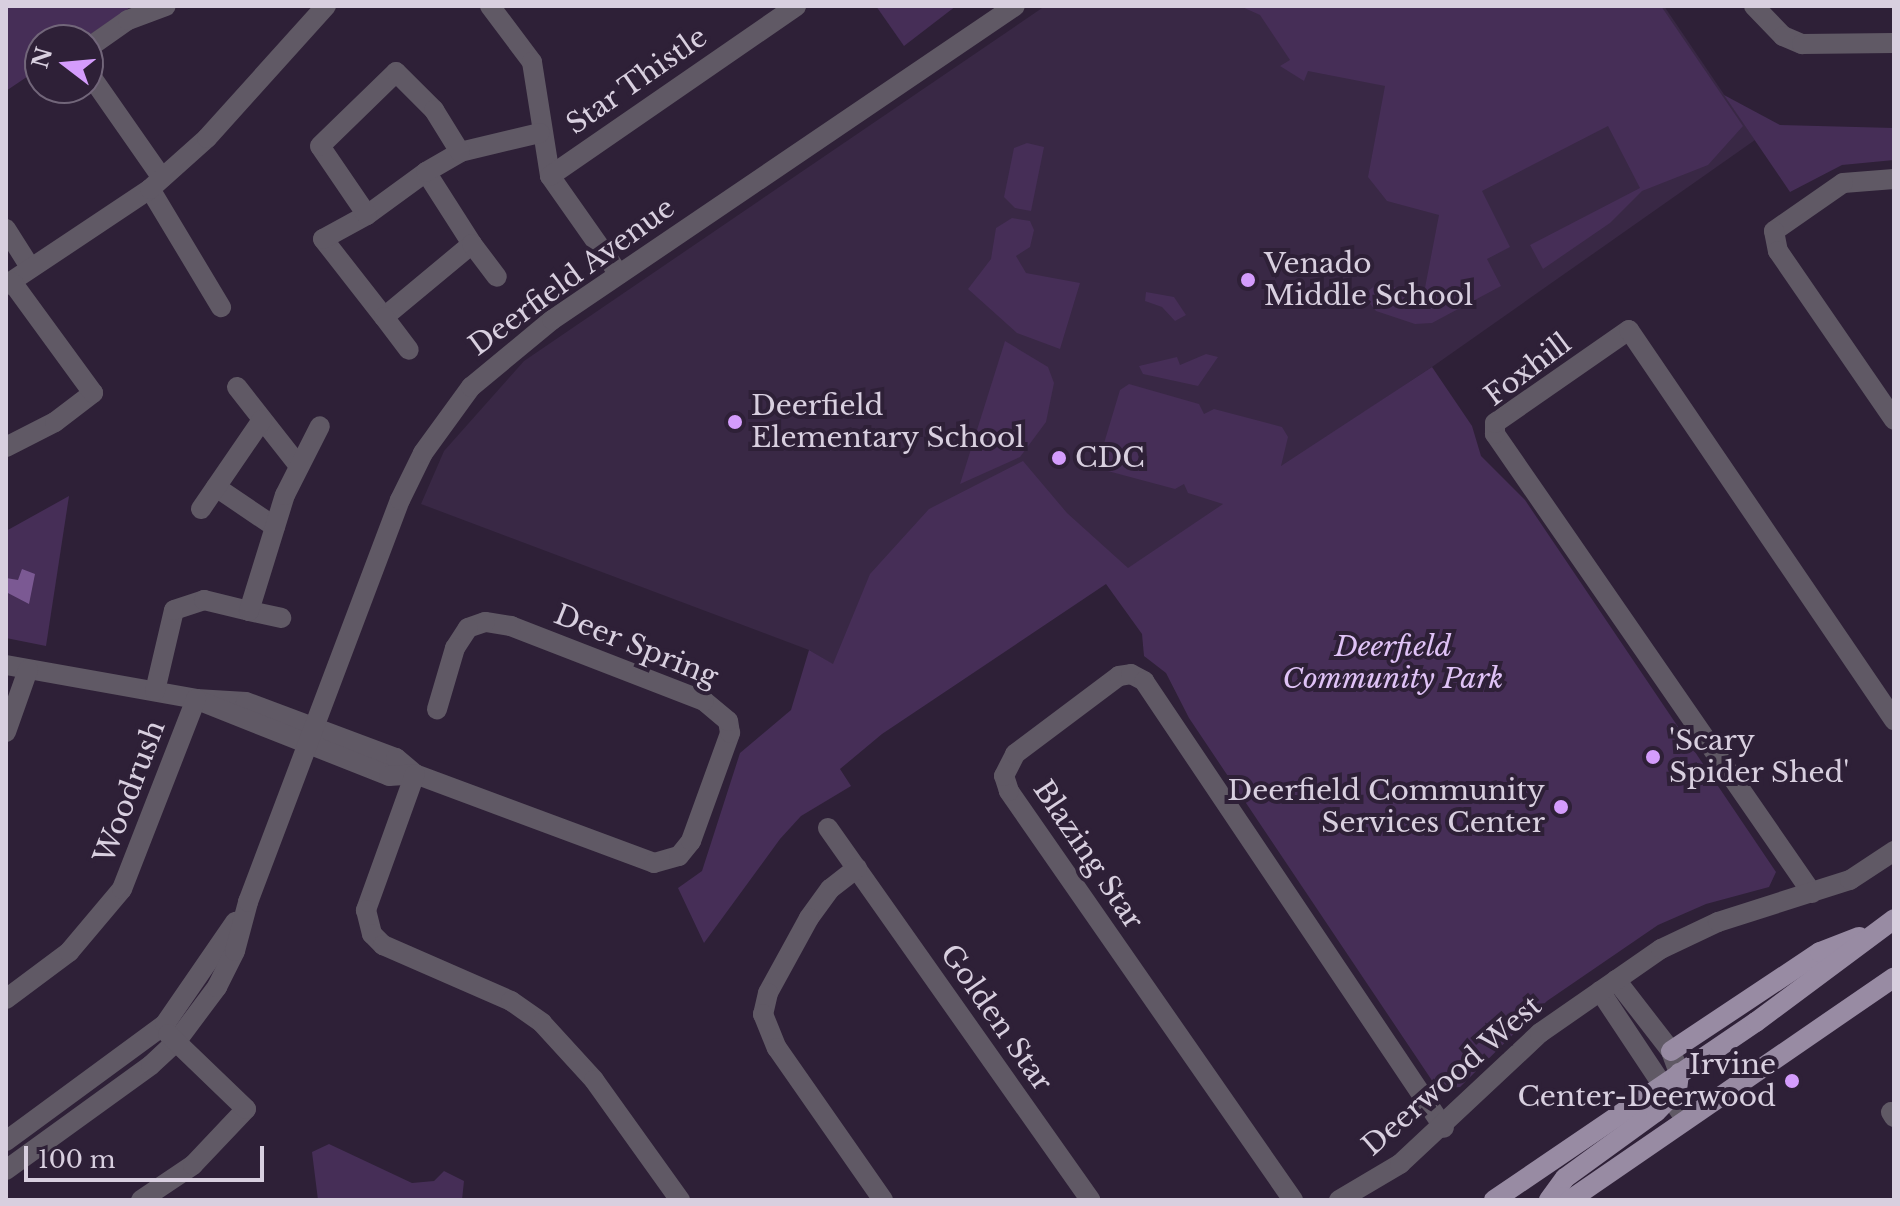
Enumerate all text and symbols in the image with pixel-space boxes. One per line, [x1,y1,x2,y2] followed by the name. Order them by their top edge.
[560,20,714,142] street label: Star Thistle
[24,24,104,104] north arrow
[27,44,58,71] text: N
[462,191,682,363] street label: Deerfield Avenue
[1264,247,1473,313] place label: Venado Middle School
[1239,271,1257,289] marker: Venado Middle School
[1478,327,1578,413] street label: Foxhill
[751,389,1025,455] place label: Deerfield Elementary School
[726,413,744,431] marker: Deerfield Elementary School
[1075,441,1145,475] place label: CDC
[1050,449,1068,467] marker: CDC
[549,598,723,694] street label: Deer Spring
[1283,630,1503,696] park label: Deerfield Community Park
[87,716,173,868] street label: Woodrush
[1669,724,1850,790] place label: 'Scary Spider Shed'
[1644,748,1662,766] marker: 'Scary Spider Shed'
[1026,774,1150,936] street label: Blazing Star
[1228,774,1545,840] place label: Deerfield Community Services Center
[1552,798,1570,816] marker: Deerfield Community Services Center
[933,938,1059,1098] street label: Golden Star
[1355,989,1549,1163] street label: Deerwood West
[1517,1048,1776,1114] place label: Irvine Center-Deerwood
[1783,1072,1801,1090] marker: Irvine Center-Deerwood
[28,1130,268,1180] scale bar
[38,1145,116,1174] text: 100 m

